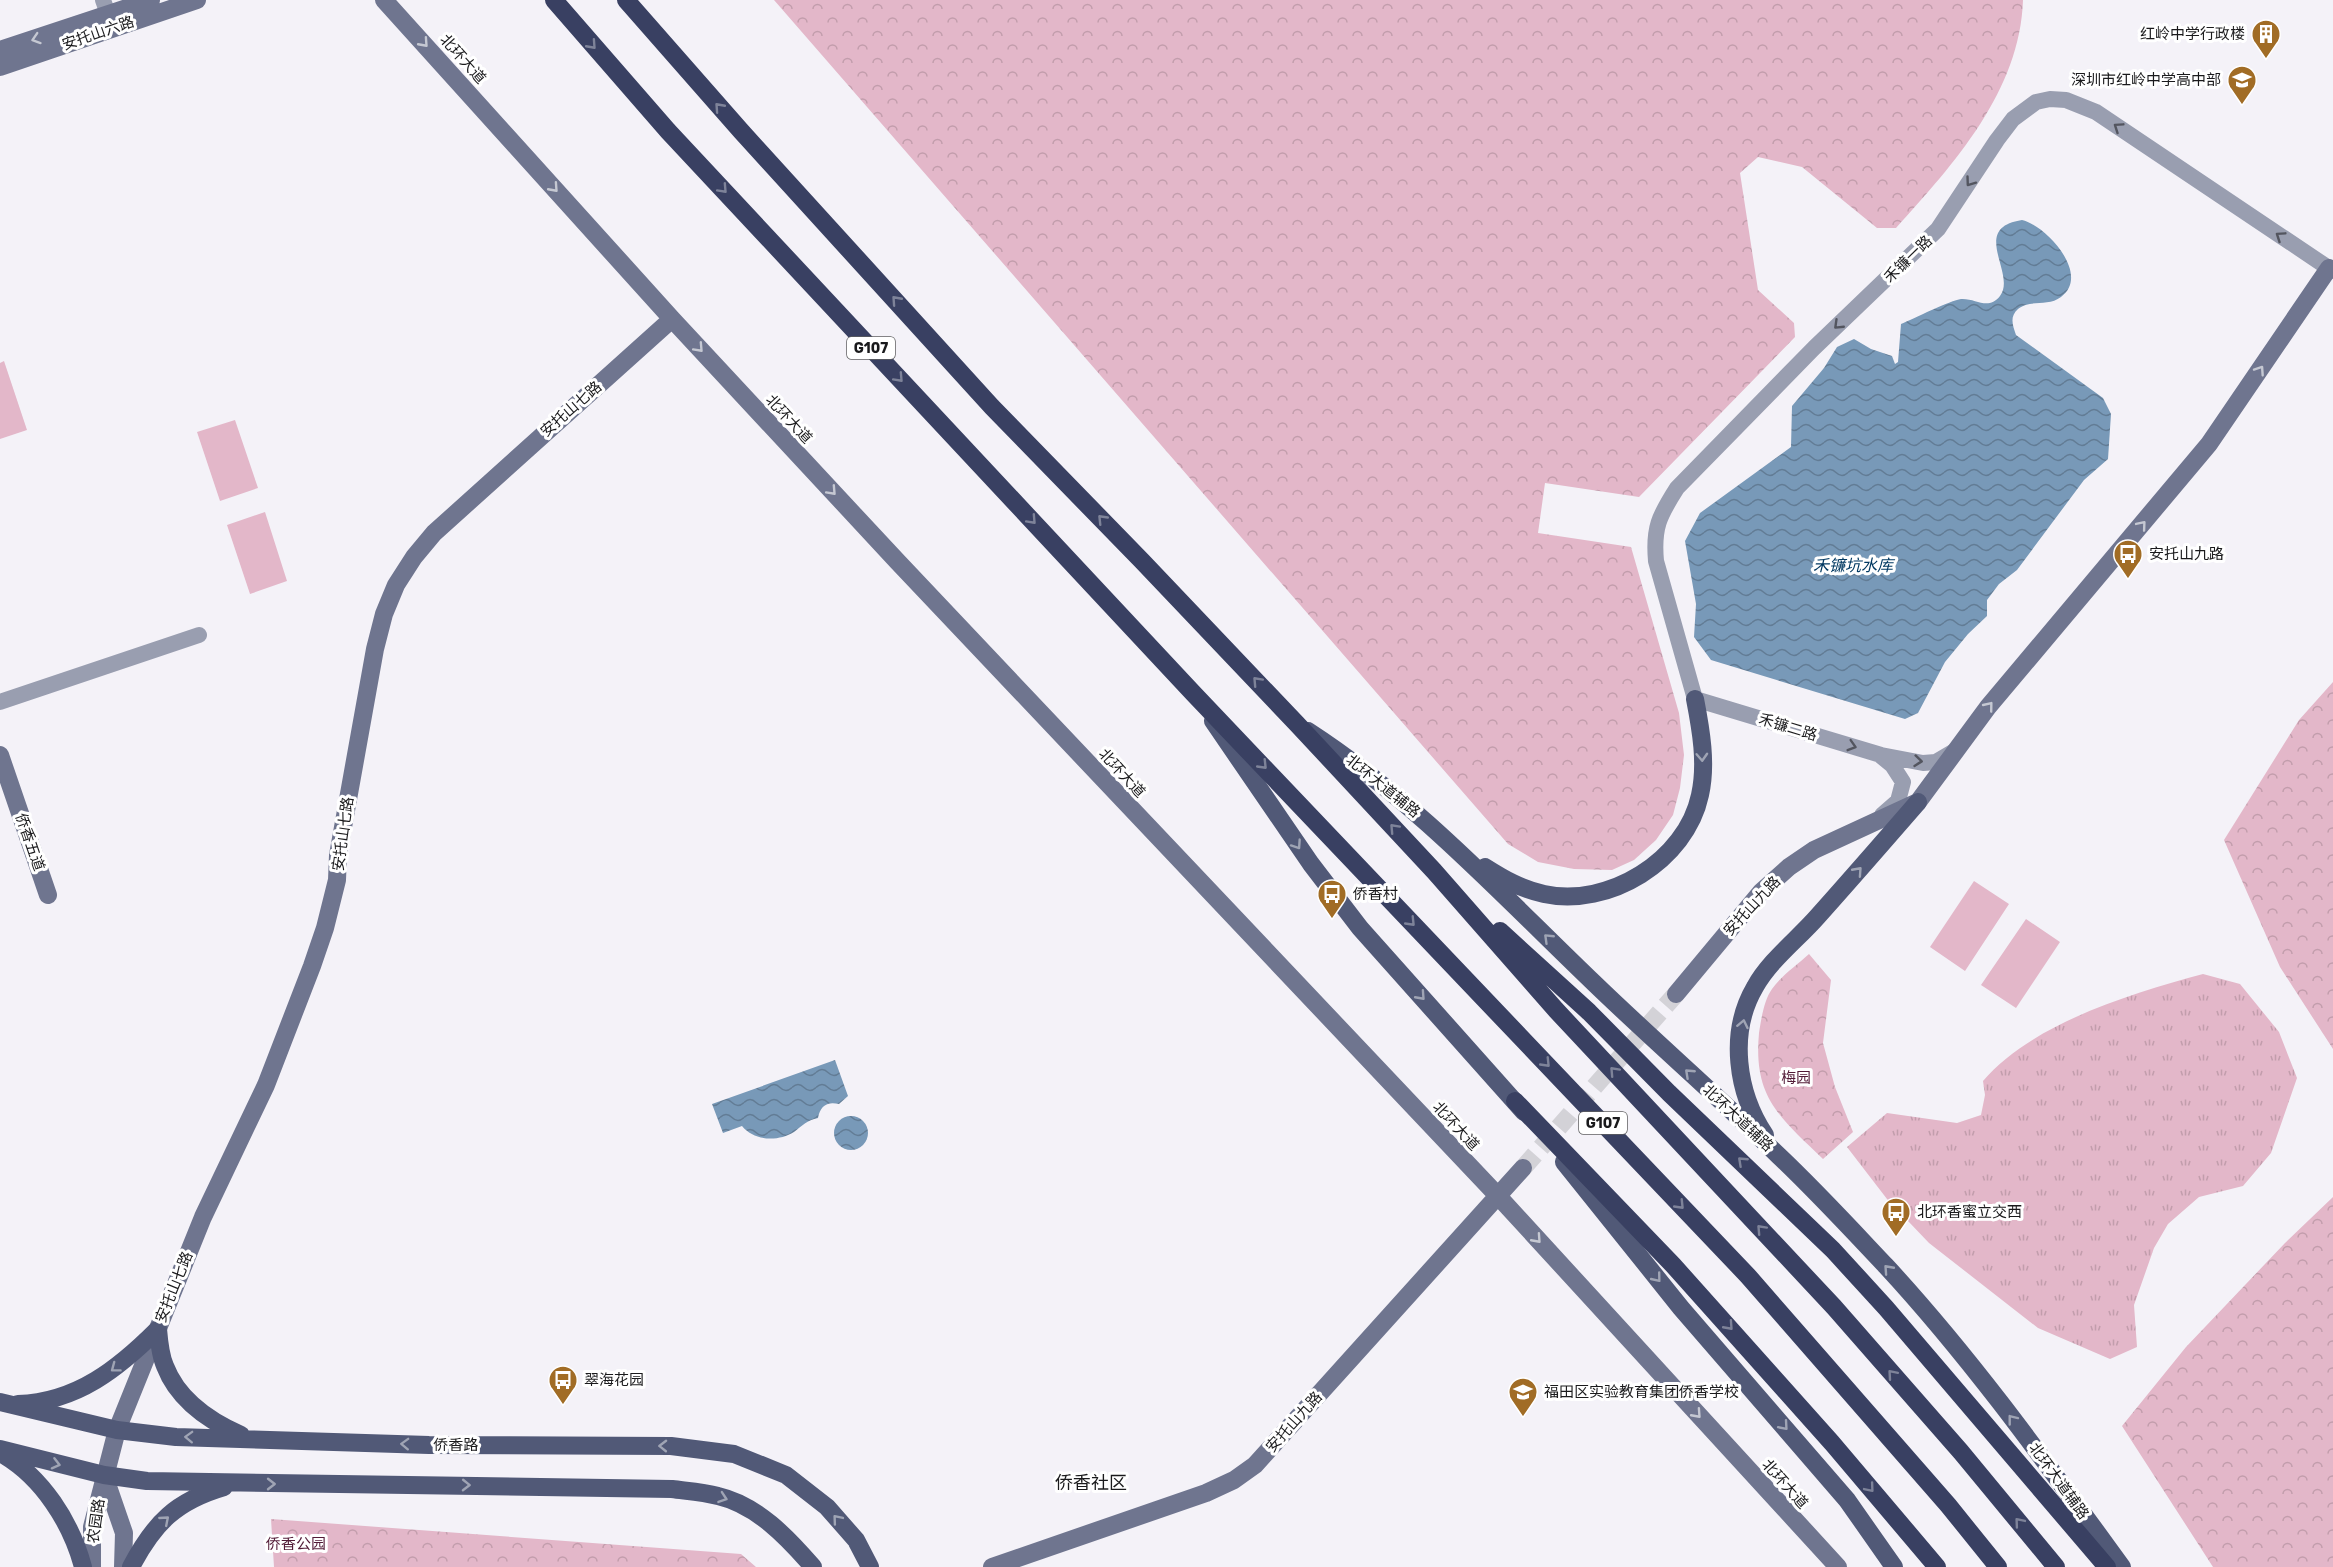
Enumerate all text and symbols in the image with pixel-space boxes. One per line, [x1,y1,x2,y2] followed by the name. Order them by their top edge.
[60,12,136,54] street label: 安托山六路
[2250,18,2282,60] building icon: 红岭中学行政楼
[2140,25,2245,43] place label: 红岭中学行政楼
[31,31,42,44] one-way arrow
[436,31,490,87] street label: 北环大道
[417,36,428,47] one-way arrow
[585,38,596,49] one-way arrow
[2226,64,2258,106] school or university icon: 深圳市红岭中学高中部
[2071,71,2221,89] place label: 深圳市红岭中学高中部
[715,103,726,114] one-way arrow
[2114,123,2125,134] one-way arrow
[1966,176,1977,187] one-way arrow
[547,181,558,192] one-way arrow
[715,182,726,193] one-way arrow
[1880,232,1936,286] street label: 禾镰一路
[2276,232,2287,243] one-way arrow
[892,297,903,307] one-way arrow
[1835,318,1845,329] one-way arrow
[847,337,895,359] road number: G107
[692,342,703,352] one-way arrow
[2253,365,2264,376] one-way arrow
[892,371,903,381] one-way arrow
[537,378,605,440] street label: 安托山七路
[762,391,816,447] street label: 北环大道
[825,484,836,495] one-way arrow
[1025,513,1036,524] one-way arrow
[1098,515,1109,526] one-way arrow
[2134,521,2145,532] one-way arrow
[2112,538,2144,580] bus stop icon: 安托山九路
[2149,545,2224,563] place label: 安托山九路
[1813,556,1896,575] water label: 禾镰坑水库
[1253,678,1264,688] one-way arrow
[1981,701,1992,712] one-way arrow
[1757,710,1819,744] street label: 禾镰二路
[1846,739,1856,751] one-way arrow
[1095,745,1149,801] street label: 北环大道
[1342,751,1424,821] street label: 北环大道辅路
[1696,753,1709,762] one-way arrow
[1913,754,1923,767] one-way arrow
[1255,758,1266,769] one-way arrow
[329,796,357,872] street label: 安托山七路
[12,811,48,873] street label: 侨香五道
[1390,825,1401,835] one-way arrow
[1290,838,1301,849] one-way arrow
[1851,867,1862,877] one-way arrow
[1720,872,1784,940] street label: 安托山九路
[1316,878,1348,920] bus stop icon: 侨香村
[1353,885,1398,903] place label: 侨香村
[1404,915,1415,926] one-way arrow
[1544,935,1555,946] one-way arrow
[1414,989,1425,1000] one-way arrow
[1736,1019,1749,1029] one-way arrow
[1538,1056,1549,1067] one-way arrow
[1610,1067,1621,1078] one-way arrow
[1685,1069,1696,1080] one-way arrow
[1781,1069,1811,1087] park label: 梅园
[1699,1081,1777,1155] street label: 北环大道辅路
[1429,1098,1483,1154] street label: 北环大道
[1579,1112,1627,1134] road number: G107
[1738,1157,1749,1168] one-way arrow
[1880,1196,1912,1238] bus stop icon: 北环香蜜立交西
[1673,1198,1684,1208] one-way arrow
[1917,1203,2022,1221] place label: 北环香蜜立交西
[1757,1225,1768,1235] one-way arrow
[1530,1232,1541,1243] one-way arrow
[152,1249,196,1325] street label: 安托山七路
[1884,1265,1895,1276] one-way arrow
[1650,1271,1661,1282] one-way arrow
[1722,1320,1733,1330] one-way arrow
[111,1361,122,1372] one-way arrow
[547,1364,579,1406] bus stop icon: 翠海花园
[1888,1370,1899,1380] one-way arrow
[584,1371,644,1389] place label: 翠海花园
[1507,1376,1539,1418] school or university icon: 福田区实验教育集团侨香学校
[1544,1383,1739,1401] place label: 福田区实验教育集团侨香学校
[1262,1388,1326,1456] street label: 安托山九路
[1690,1407,1701,1418] one-way arrow
[2008,1415,2019,1426] one-way arrow
[1777,1419,1788,1430] one-way arrow
[185,1431,194,1444] one-way arrow
[433,1436,479,1454] street label: 侨香路
[401,1438,410,1450] one-way arrow
[2025,1439,2093,1523] street label: 北环大道辅路
[659,1440,668,1452] one-way arrow
[1758,1456,1812,1512] street label: 北环大道
[51,1457,61,1470] one-way arrow
[1055,1472,1127,1494] district label: 侨香社区
[266,1478,275,1490] one-way arrow
[461,1479,470,1491] one-way arrow
[1863,1481,1874,1492] one-way arrow
[717,1491,727,1504] one-way arrow
[84,1497,108,1545] street label: 农园路
[834,1515,845,1526] one-way arrow
[158,1516,169,1527] one-way arrow
[2015,1518,2026,1529] one-way arrow
[266,1535,326,1553] park label: 侨香公园

